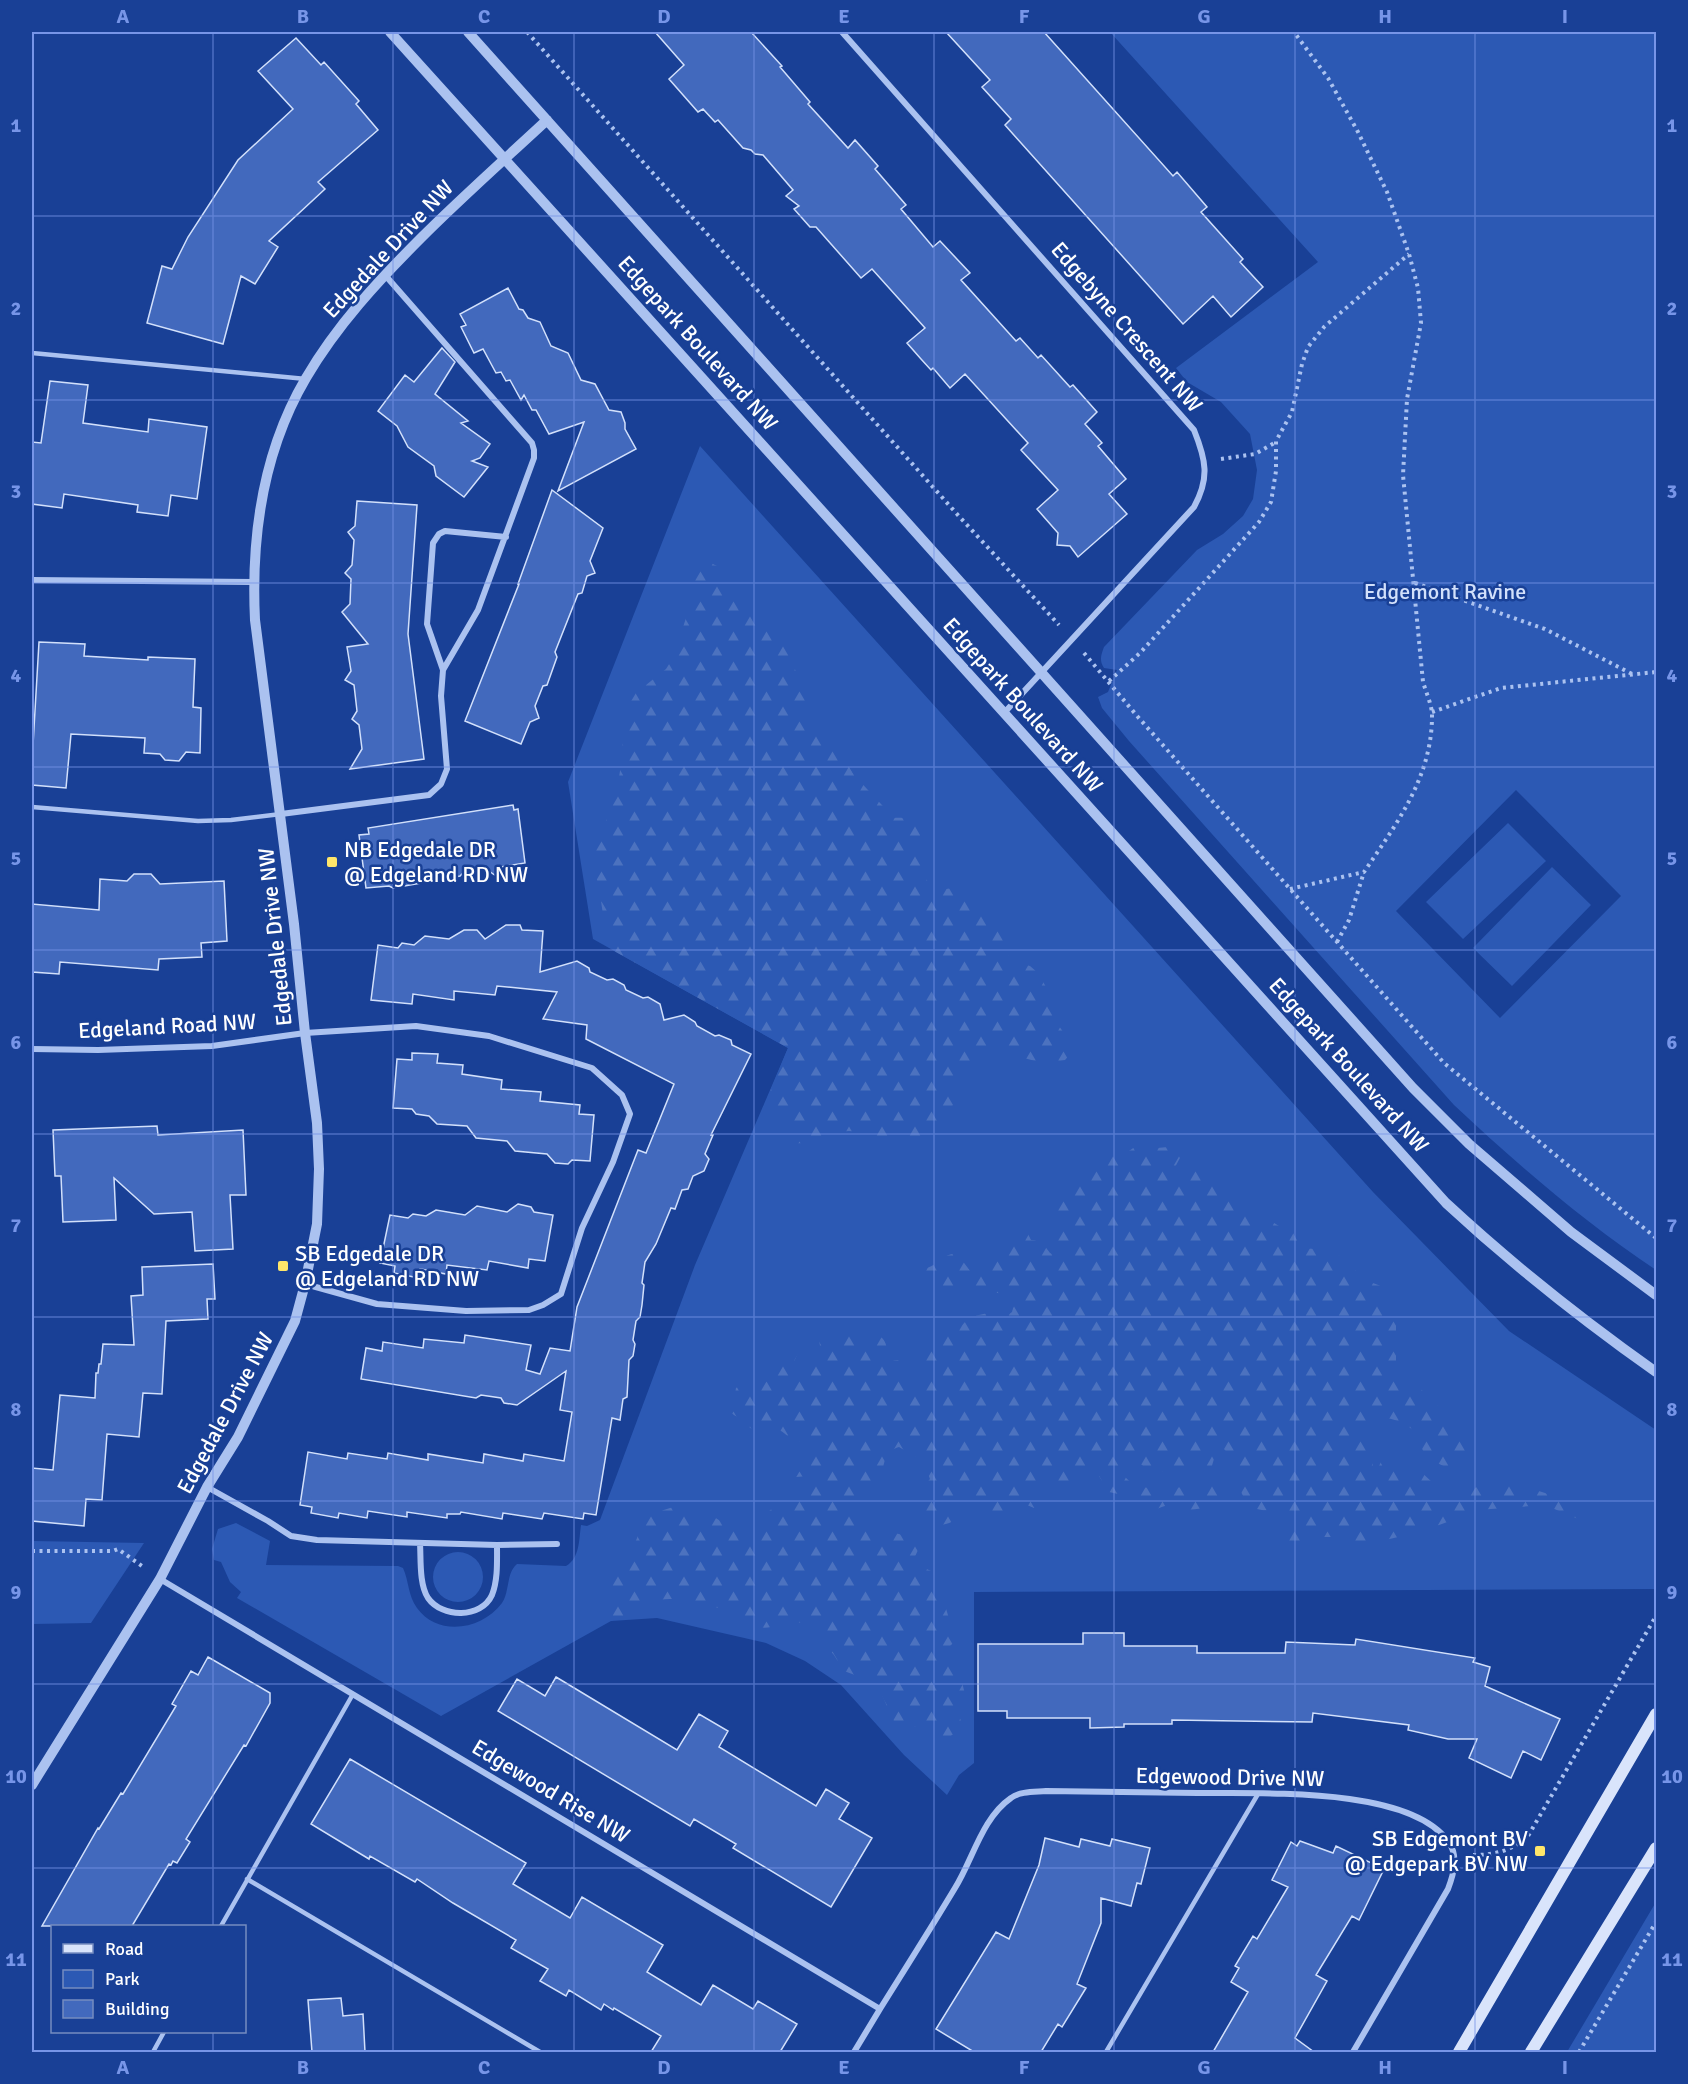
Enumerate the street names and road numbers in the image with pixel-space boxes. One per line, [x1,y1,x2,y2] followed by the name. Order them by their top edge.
[317,174,459,324] street label: Edgedale Drive NW
[1046,236,1209,418] street label: Edgebyne Crescent NW
[612,250,784,436] street label: Edgepark Boulevard NW
[937,612,1109,798] street label: Edgepark Boulevard NW
[252,846,298,1027] street label: Edgedale Drive NW
[1263,972,1435,1158] street label: Edgepark Boulevard NW
[77,1008,257,1044] street label: Edgeland Road NW
[171,1327,279,1498] street label: Edgedale Drive NW
[467,1733,635,1849] street label: Edgewood Rise NW
[1135,1762,1325,1792] street label: Edgewood Drive NW

